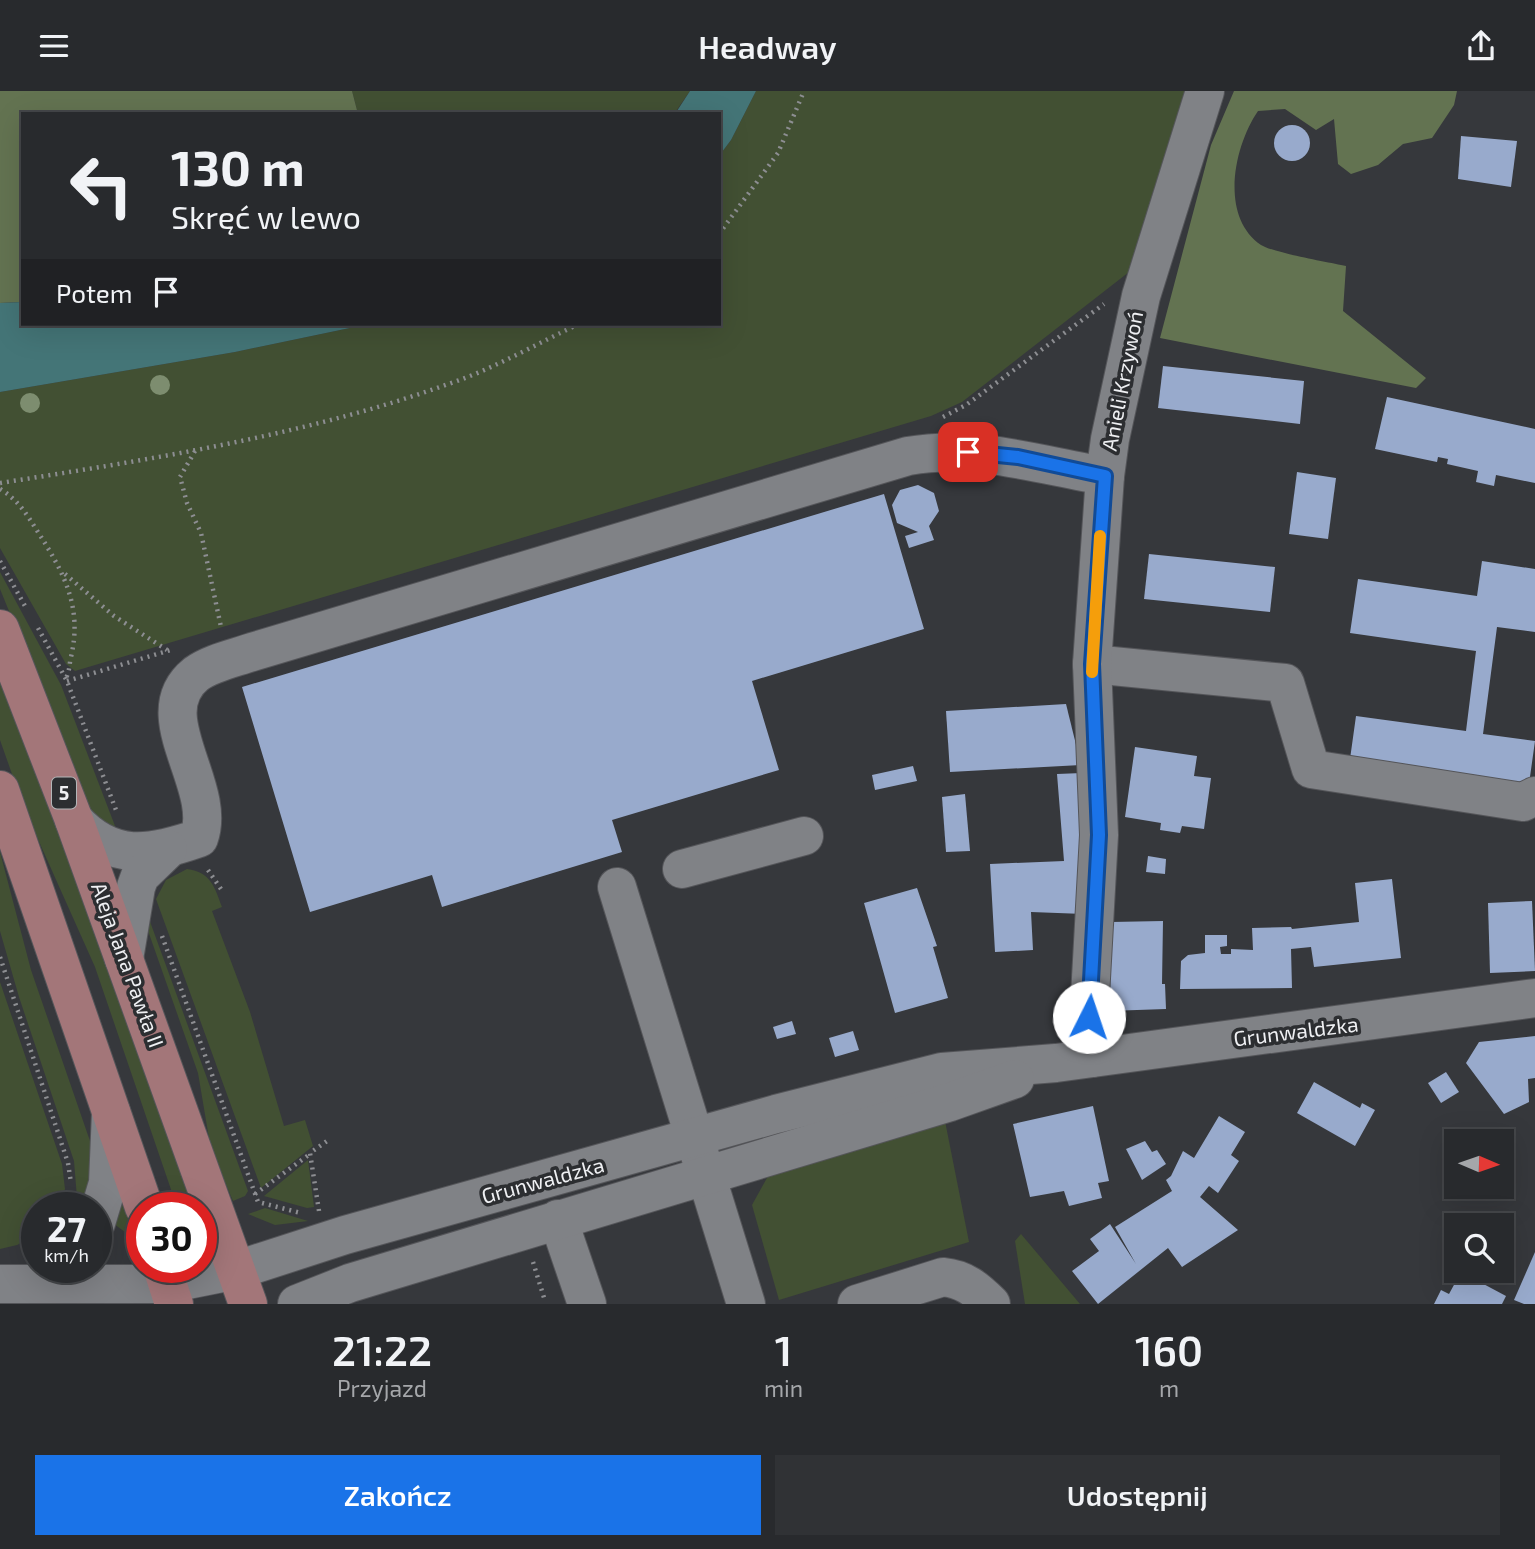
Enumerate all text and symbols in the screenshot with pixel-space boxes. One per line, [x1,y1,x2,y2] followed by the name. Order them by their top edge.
[35,27,73,65] icon: menu
[698,27,837,65] text: Headway
[1462,27,1500,65] icon: share
[171,137,305,196] text: 130 m
[56,140,147,231] icon: left
[171,197,361,235] text: Skręć w lewo
[147,273,185,311] icon: arrive
[56,277,133,308] text: Potem
[1096,309,1147,453] street label: Anieli Krzywoń
[938,422,998,482] pin
[949,433,987,471] icon: arrive
[52,778,76,809] road number: 5
[86,878,170,1051] street label: Aleja Jana Pawła II
[1052,980,1126,1054] position arrow
[1232,1010,1360,1051] street label: Grunwaldzka
[1444,1129,1514,1199] north arrow
[1444,1129,1514,1283] map controls
[479,1151,607,1208] street label: Grunwaldzka
[126,1192,217,1283] speed limit sign: 30
[47,1207,86,1249] text: 27
[1444,1213,1514,1283] button: search
[44,1244,89,1266] text: km/h
[332,1324,432,1374] text: 21:22
[775,1324,792,1374] text: 1
[1135,1324,1203,1374] text: 160
[337,1374,427,1402] text: Przyjazd
[764,1374,803,1402] text: min
[1159,1374,1179,1402] text: m
[35,1455,761,1535] button: Zakończ
[775,1455,1500,1535] button: Udostępnij

